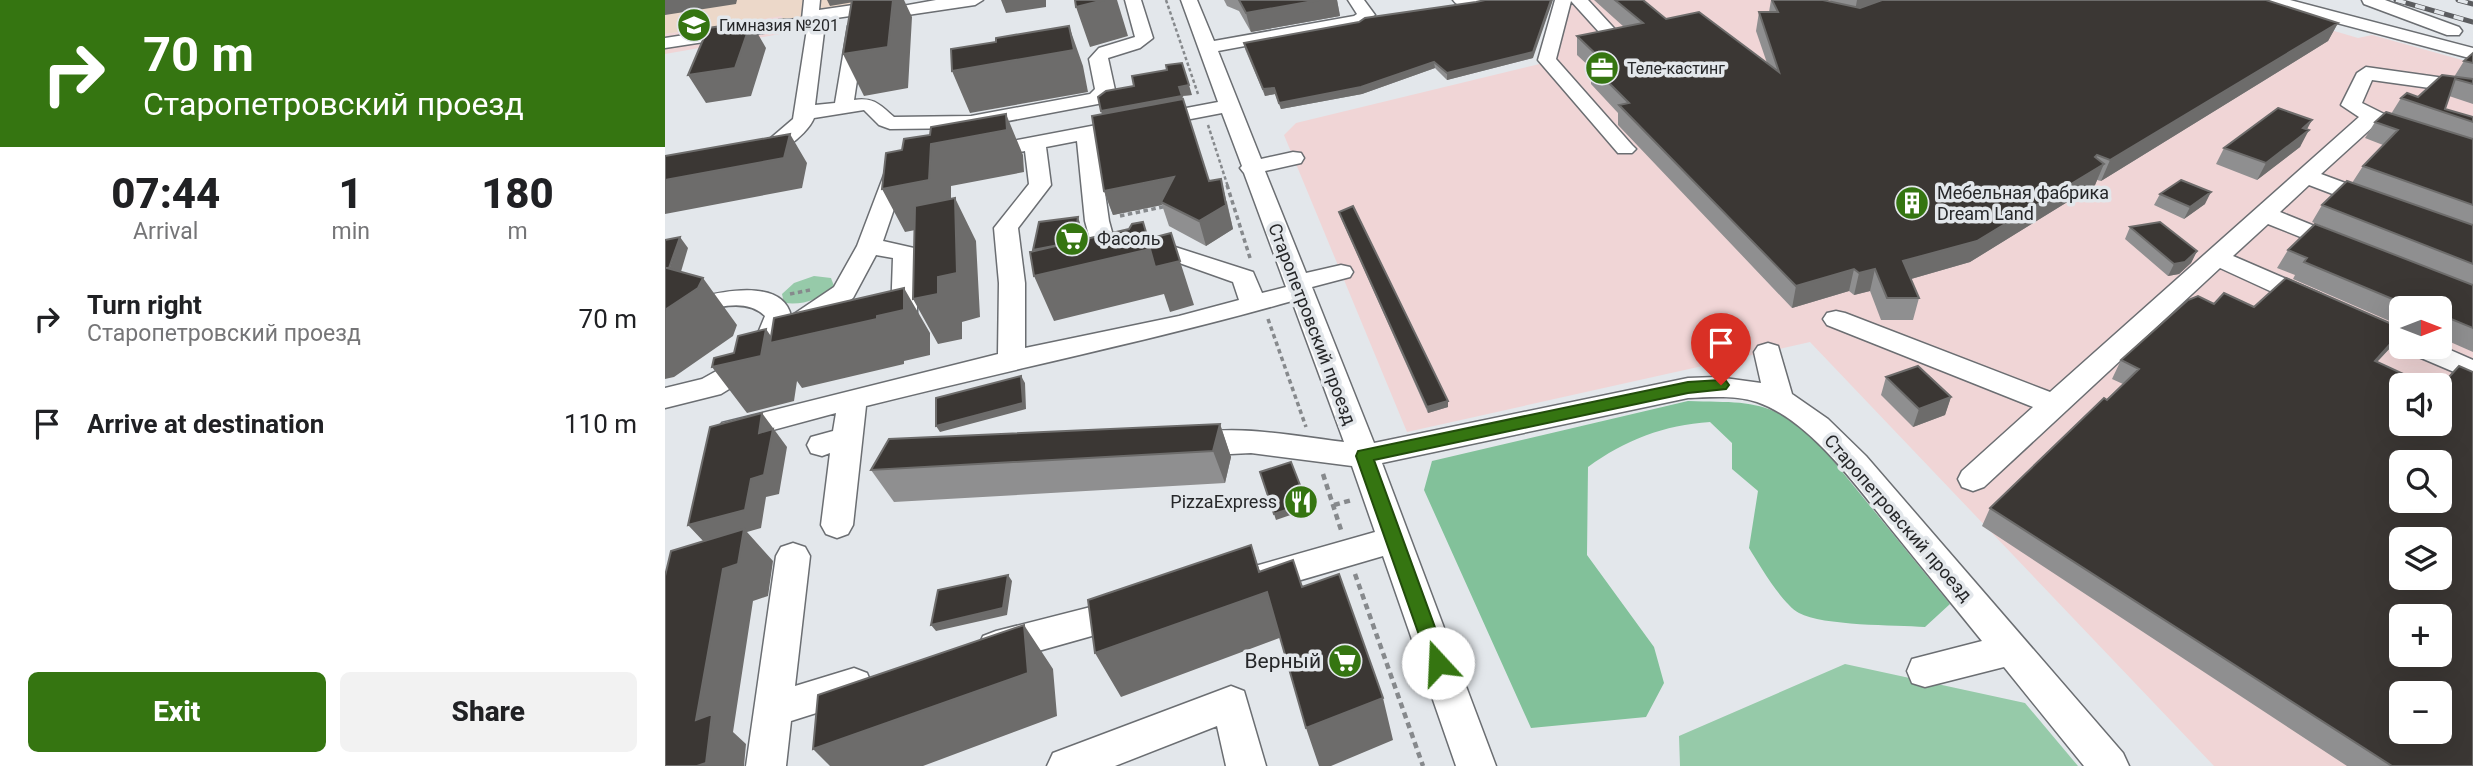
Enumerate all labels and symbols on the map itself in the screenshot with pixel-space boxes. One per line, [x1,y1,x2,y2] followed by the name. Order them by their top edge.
[675,6,713,44] school or university icon: Гимназия №201
[719,16,839,35] place label: Гимназия №201
[1583,49,1621,87] office icon: Теле-кастинг
[1627,59,1725,78] place label: Теле-кастинг
[1937,182,2109,224] place label: Мебельная фабрика Dream Land
[1893,184,1931,222] building icon: Мебельная фабрика Dream Land
[1053,220,1091,258] supermarket icon: Фасоль
[1264,220,1361,428] street label: Старопетровский проезд
[1097,228,1160,249] place label: Фасоль
[2389,296,2452,359] north arrow
[1691,313,1751,385] pin
[1820,430,1977,606] street label: Старопетровский проезд
[1282,483,1320,521] restaurant icon: PizzaExpress
[1170,491,1277,512] place label: PizzaExpress
[1401,626,1475,700] position arrow
[1326,642,1364,680] supermarket icon: Верный
[1244,649,1321,673] place label: Верный

